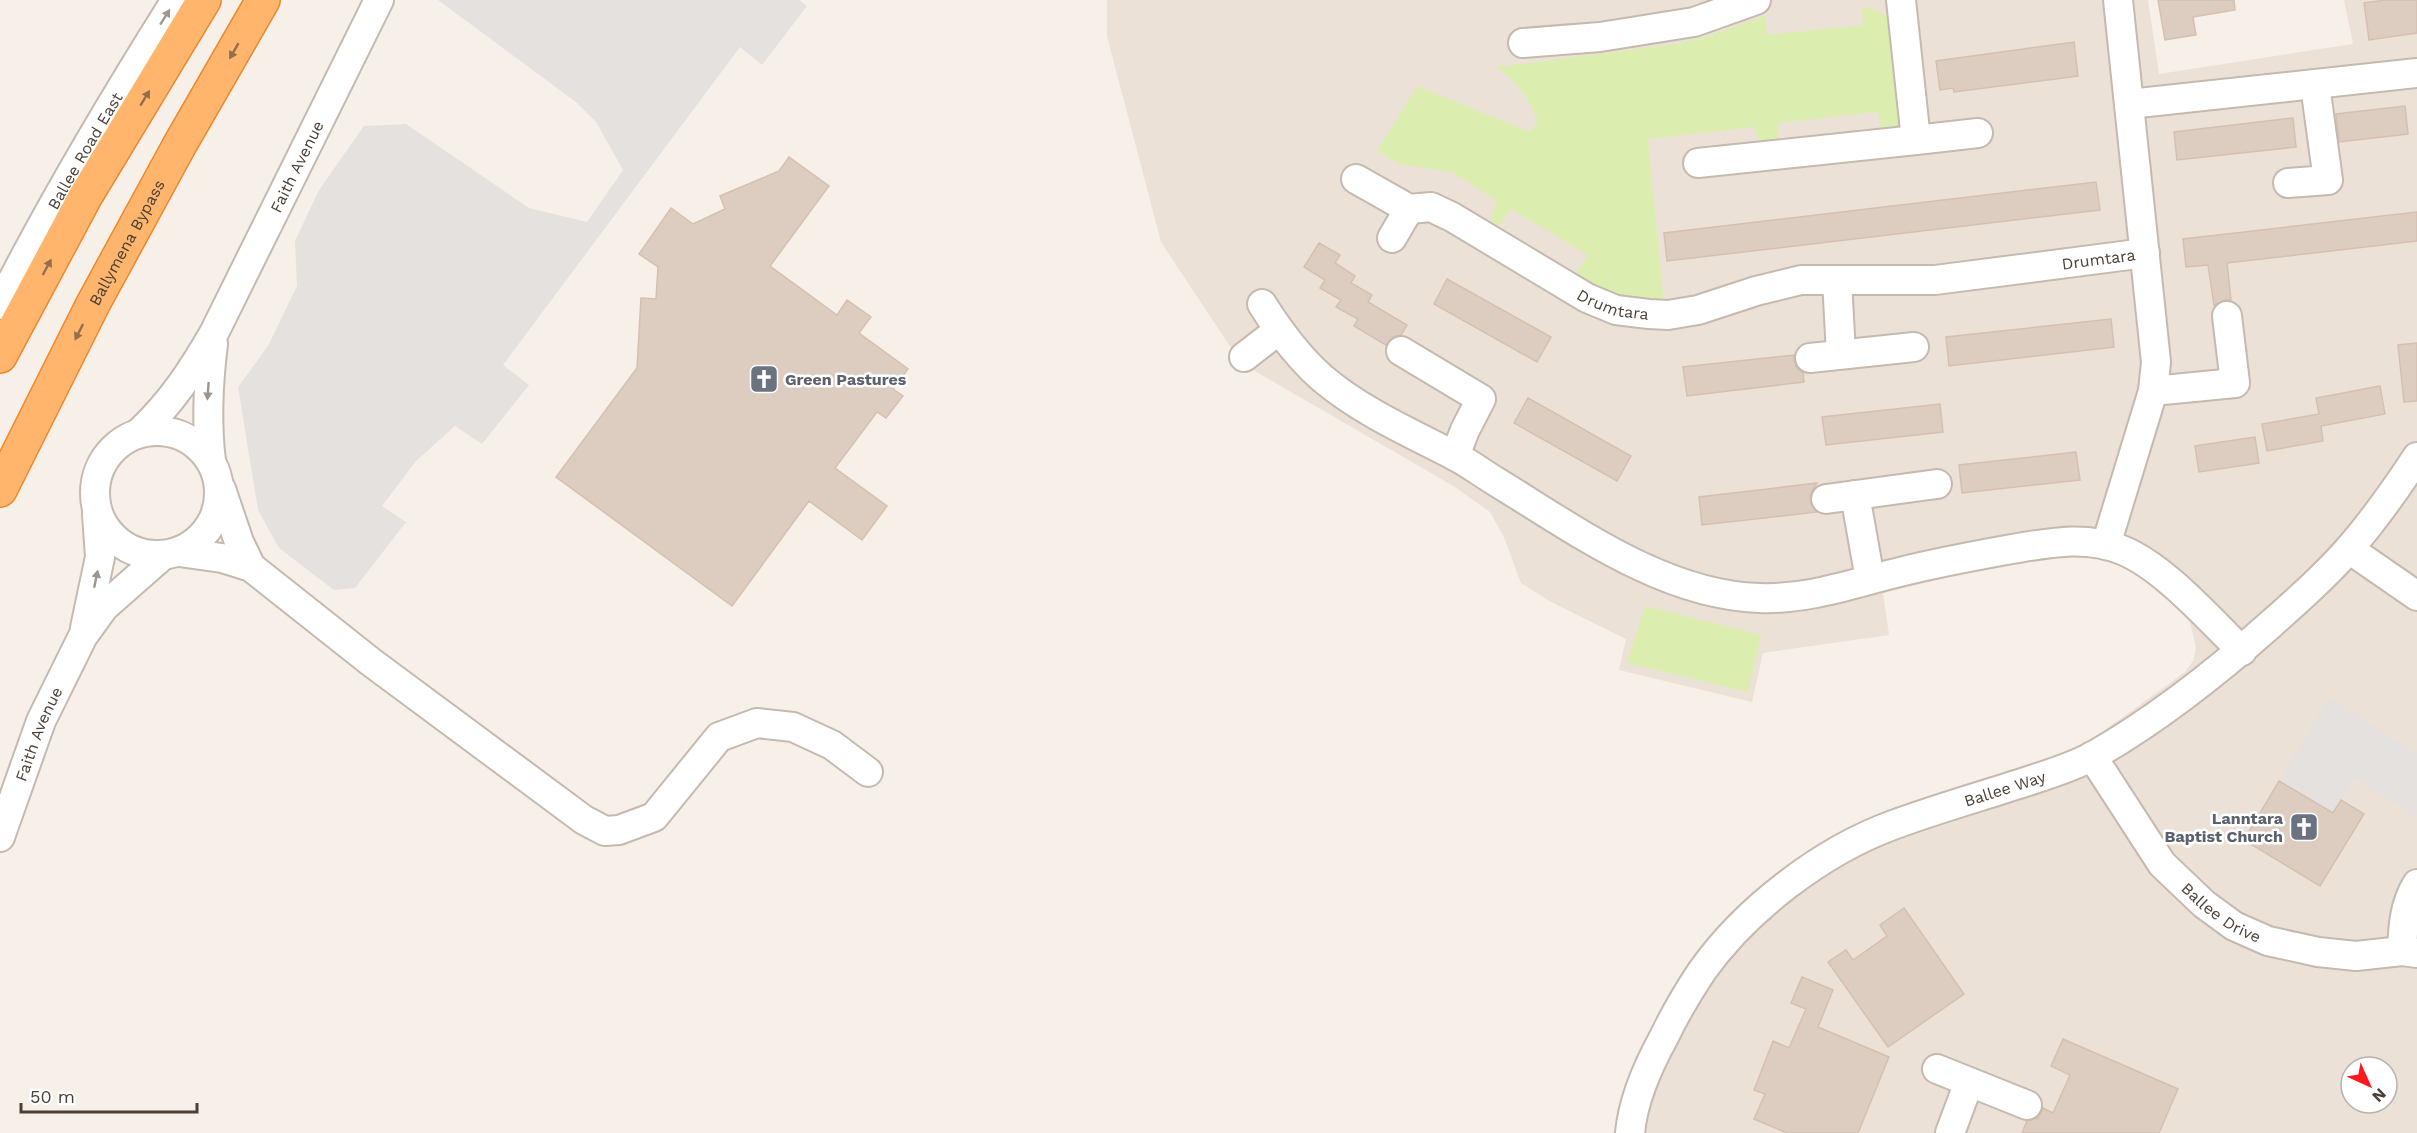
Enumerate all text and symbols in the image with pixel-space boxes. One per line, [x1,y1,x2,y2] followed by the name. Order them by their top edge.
[159,9,170,26] one-way arrow
[229,43,239,60] one-way arrow
[43,89,126,213] street label: Ballee Road East
[139,90,150,106] one-way arrow
[266,117,327,216] street label: Faith Avenue
[85,176,168,309] street label: Ballymena Bypass
[2061,245,2137,273] street label: Drumtara
[42,258,52,275] one-way arrow
[1574,285,1650,323] street label: Drumtara
[74,324,84,341] one-way arrow
[748,363,780,395] church icon: Green Pastures
[785,370,907,389] place label: Green Pastures
[203,382,212,401] one-way arrow
[92,569,101,588] one-way arrow
[11,683,66,784] street label: Faith Avenue
[1962,766,2049,810] street label: Ballee Way
[2165,809,2284,846] place label: Lanntara Baptist Church
[2288,811,2320,843] church icon: Lanntara Baptist Church
[2178,878,2264,946] street label: Ballee Drive
[2339,1055,2399,1115] north arrow
[21,1076,196,1114] scale bar
[2368,1084,2390,1106] text: N
[30,1086,75,1107] text: 50 m

